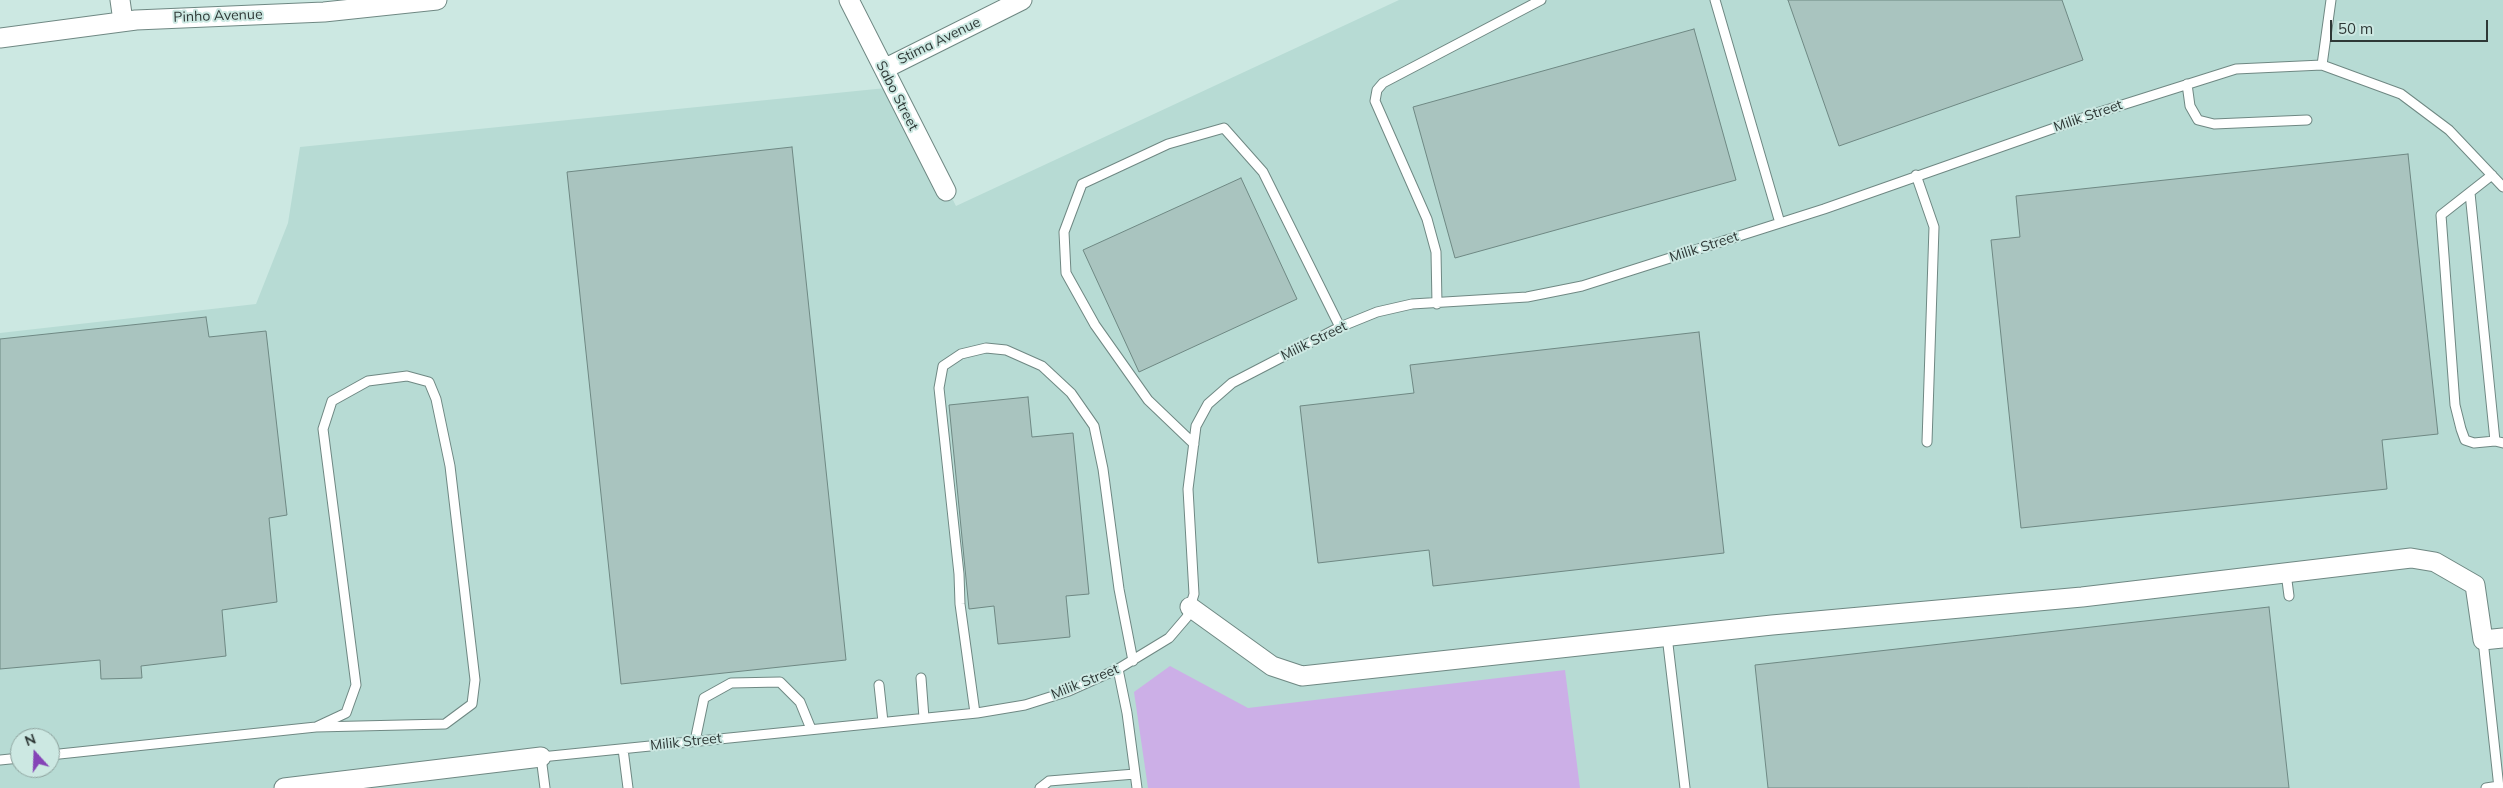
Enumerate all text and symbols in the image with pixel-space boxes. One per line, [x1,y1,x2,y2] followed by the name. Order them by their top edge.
[173,6,263,26] street label: Pinho Avenue
[2333,10,2490,42] scale bar
[895,14,983,68] street label: Stima Avenue
[2338,19,2373,38] text: 50 m
[872,58,922,134] street label: Sabo Street
[2051,96,2125,136] street label: Milik Street
[1667,228,1741,266] street label: Milik Street
[1278,318,1350,364] street label: Milik Street
[1049,661,1121,703] street label: Milik Street
[10,728,60,778] north arrow
[22,730,38,750] text: N
[650,730,722,754] street label: Milik Street

